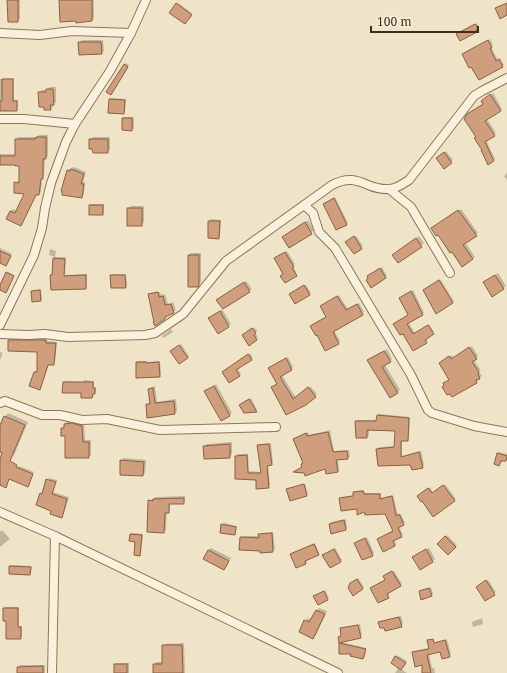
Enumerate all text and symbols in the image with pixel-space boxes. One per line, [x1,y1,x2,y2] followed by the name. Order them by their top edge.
[371,8,478,34] scale bar
[377,13,412,30] text: 100 m

